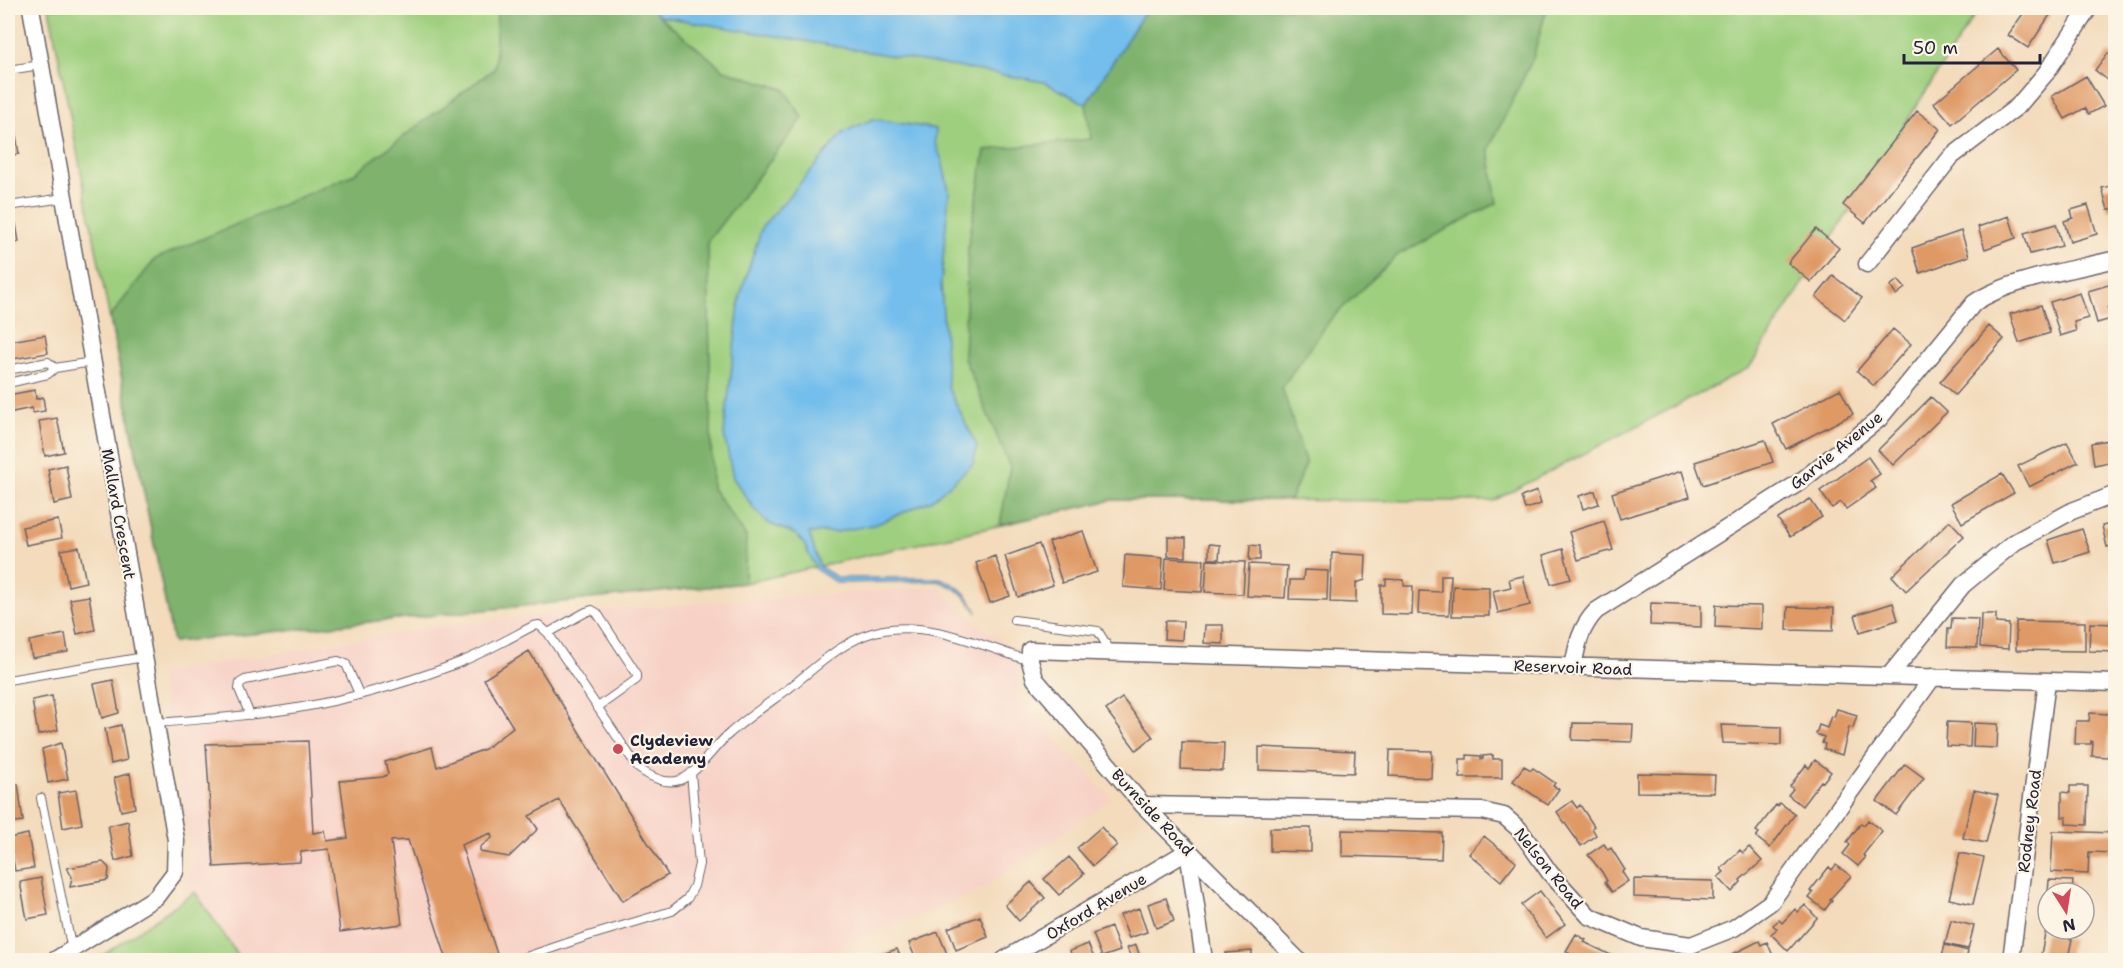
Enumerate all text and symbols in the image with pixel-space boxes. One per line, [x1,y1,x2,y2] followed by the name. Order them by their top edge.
[1904,27,2040,65] scale bar
[1913,36,1958,60] text: 50 m
[1786,407,1887,494] street label: Garvie Avenue
[97,447,140,581] street label: Mallard Crescent
[1513,655,1633,680] street label: Reservoir Road
[630,730,714,769] place label: Clydeview Academy
[611,742,625,756] marker: Clydeview Academy
[1107,764,1198,860] street label: Burnside Road
[2013,768,2046,874] street label: Rodney Road
[1509,823,1588,913] street label: Nelson Road
[1042,868,1150,945] street label: Oxford Avenue
[2036,881,2096,941] north arrow
[2061,914,2077,937] text: N

